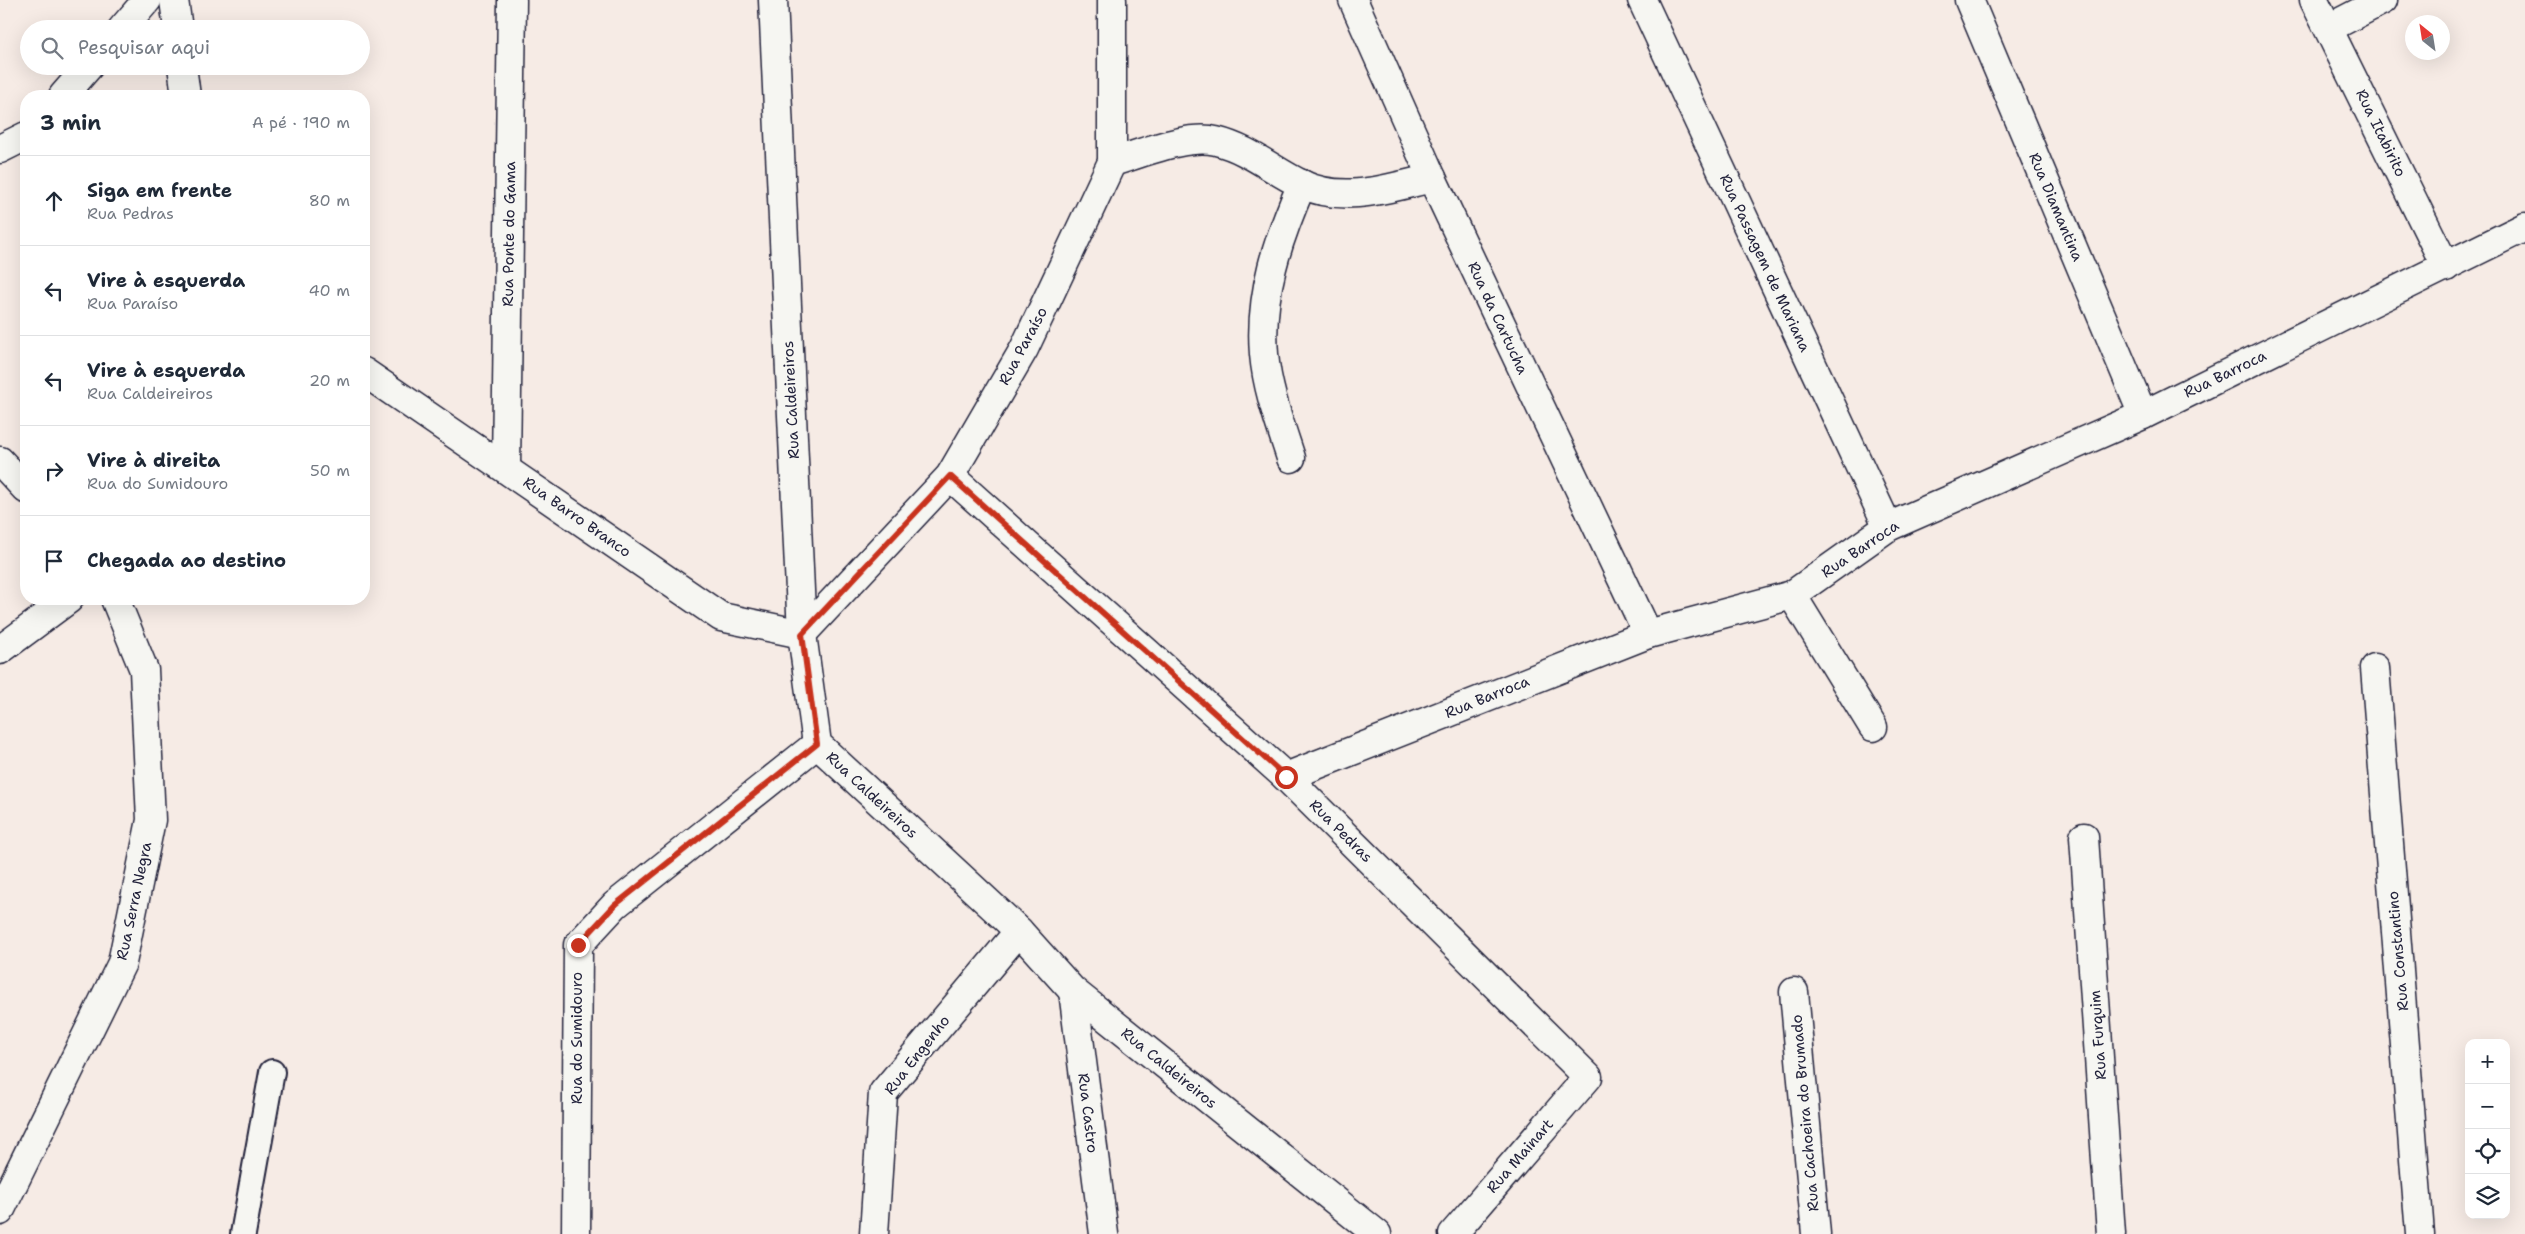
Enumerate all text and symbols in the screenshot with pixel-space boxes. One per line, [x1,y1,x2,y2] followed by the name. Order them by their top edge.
[2405,15,2450,60] north arrow
[20,20,370,75] search box
[38,34,66,62] icon: search
[78,35,210,60] text: Pesquisar aqui
[2351,86,2411,180] street label: Rua Itabirito
[40,109,101,137] text: 3 min
[252,112,350,133] text: A pé · 190 m
[2024,150,2088,265] street label: Rua Diamantina
[498,160,520,307] street label: Rua Ponte do Gama
[1715,171,1815,356] street label: Rua Passagem de Mariana
[87,178,232,203] text: Siga em frente
[40,187,68,215] icon: ahead
[309,190,350,211] text: 80 m
[87,203,174,224] text: Rua Pedras
[1463,258,1533,378] street label: Rua da Cartucha
[87,268,245,293] text: Vire à esquerda
[40,277,68,305] icon: left
[308,280,350,301] text: 40 m
[87,293,178,314] text: Rua Paraíso
[994,304,1052,388] street label: Rua Paraíso
[778,340,804,460] street label: Rua Caldeireiros
[2180,345,2270,403] street label: Rua Barroca
[87,358,245,383] text: Vire à esquerda
[40,367,68,395] icon: left
[309,370,350,391] text: 20 m
[87,383,213,404] text: Rua Caldeireiros
[87,448,220,473] text: Vire à direita
[40,457,68,485] icon: right
[310,460,350,481] text: 50 m
[519,472,635,562] street label: Rua Barro Branco
[87,473,228,494] text: Rua do Sumidouro
[1817,515,1903,582] street label: Rua Barroca
[40,547,68,575] icon: arrive
[87,548,286,573] text: Chegada ao destino
[1442,671,1533,723] street label: Rua Barroca
[822,747,922,843] street label: Rua Caldeireiros
[1275,766,1298,789] route start
[1305,795,1377,867] street label: Rua Pedras
[112,839,156,962] street label: Rua Serra Negra
[2383,890,2413,1012] street label: Rua Constantino
[567,934,590,957] route end
[567,972,587,1104] street label: Rua do Sumidouro
[2085,989,2111,1081] street label: Rua Furquim
[880,1011,954,1099] street label: Rua Engenho
[1786,1014,1824,1212] street label: Rua Cachoeira do Brumado
[1117,1023,1221,1113] street label: Rua Caldeireiros
[2465,1039,2510,1219] map controls
[2465,1039,2510,1084] button: +
[1073,1072,1103,1154] street label: Rua Castro
[2465,1084,2510,1129] button: −
[1482,1115,1558,1197] street label: Rua Mainart
[2465,1129,2510,1174] button: locate
[2465,1174,2510,1219] button: layers

